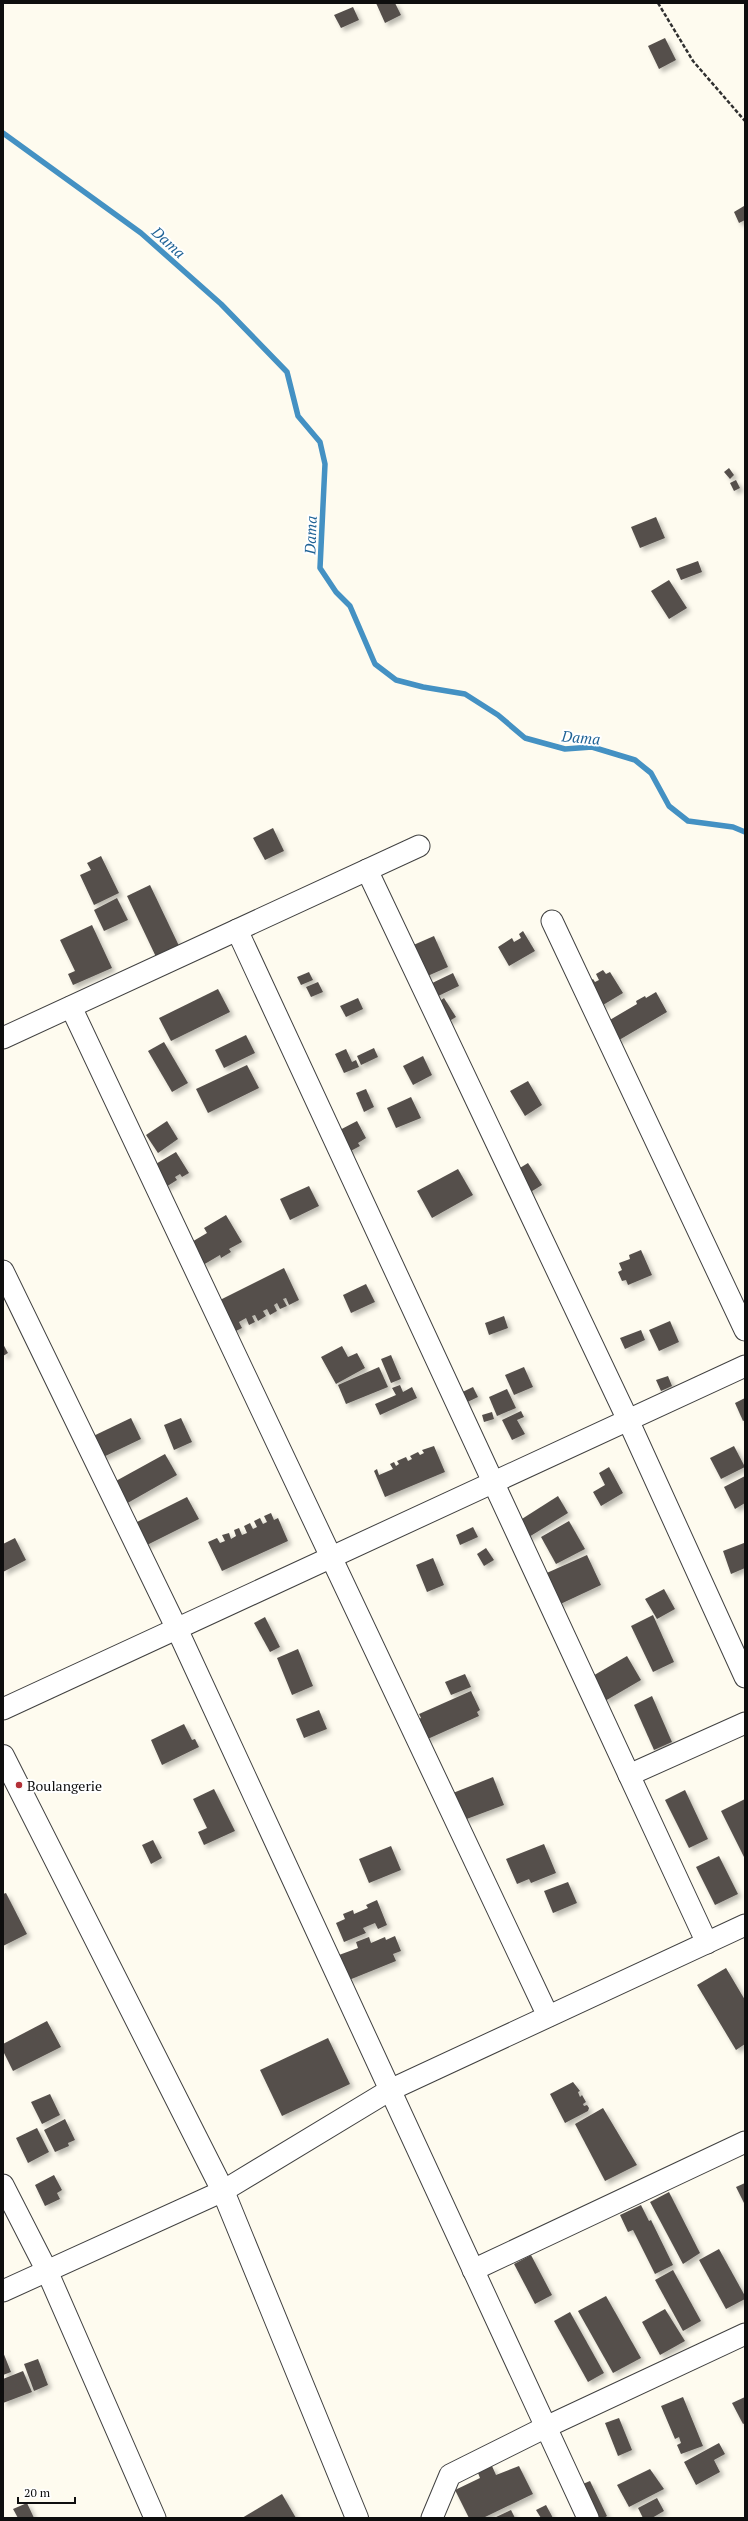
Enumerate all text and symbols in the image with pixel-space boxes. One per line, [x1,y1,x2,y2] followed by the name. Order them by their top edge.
[147,221,190,262] water label: Dama
[299,515,321,556] water label: Dama
[560,725,601,749] water label: Dama
[27,1776,102,1795] place label: Boulangerie
[14,1780,24,1790] marker: Boulangerie
[18,2479,75,2505] scale bar
[24,2485,51,2500] text: 20 m

